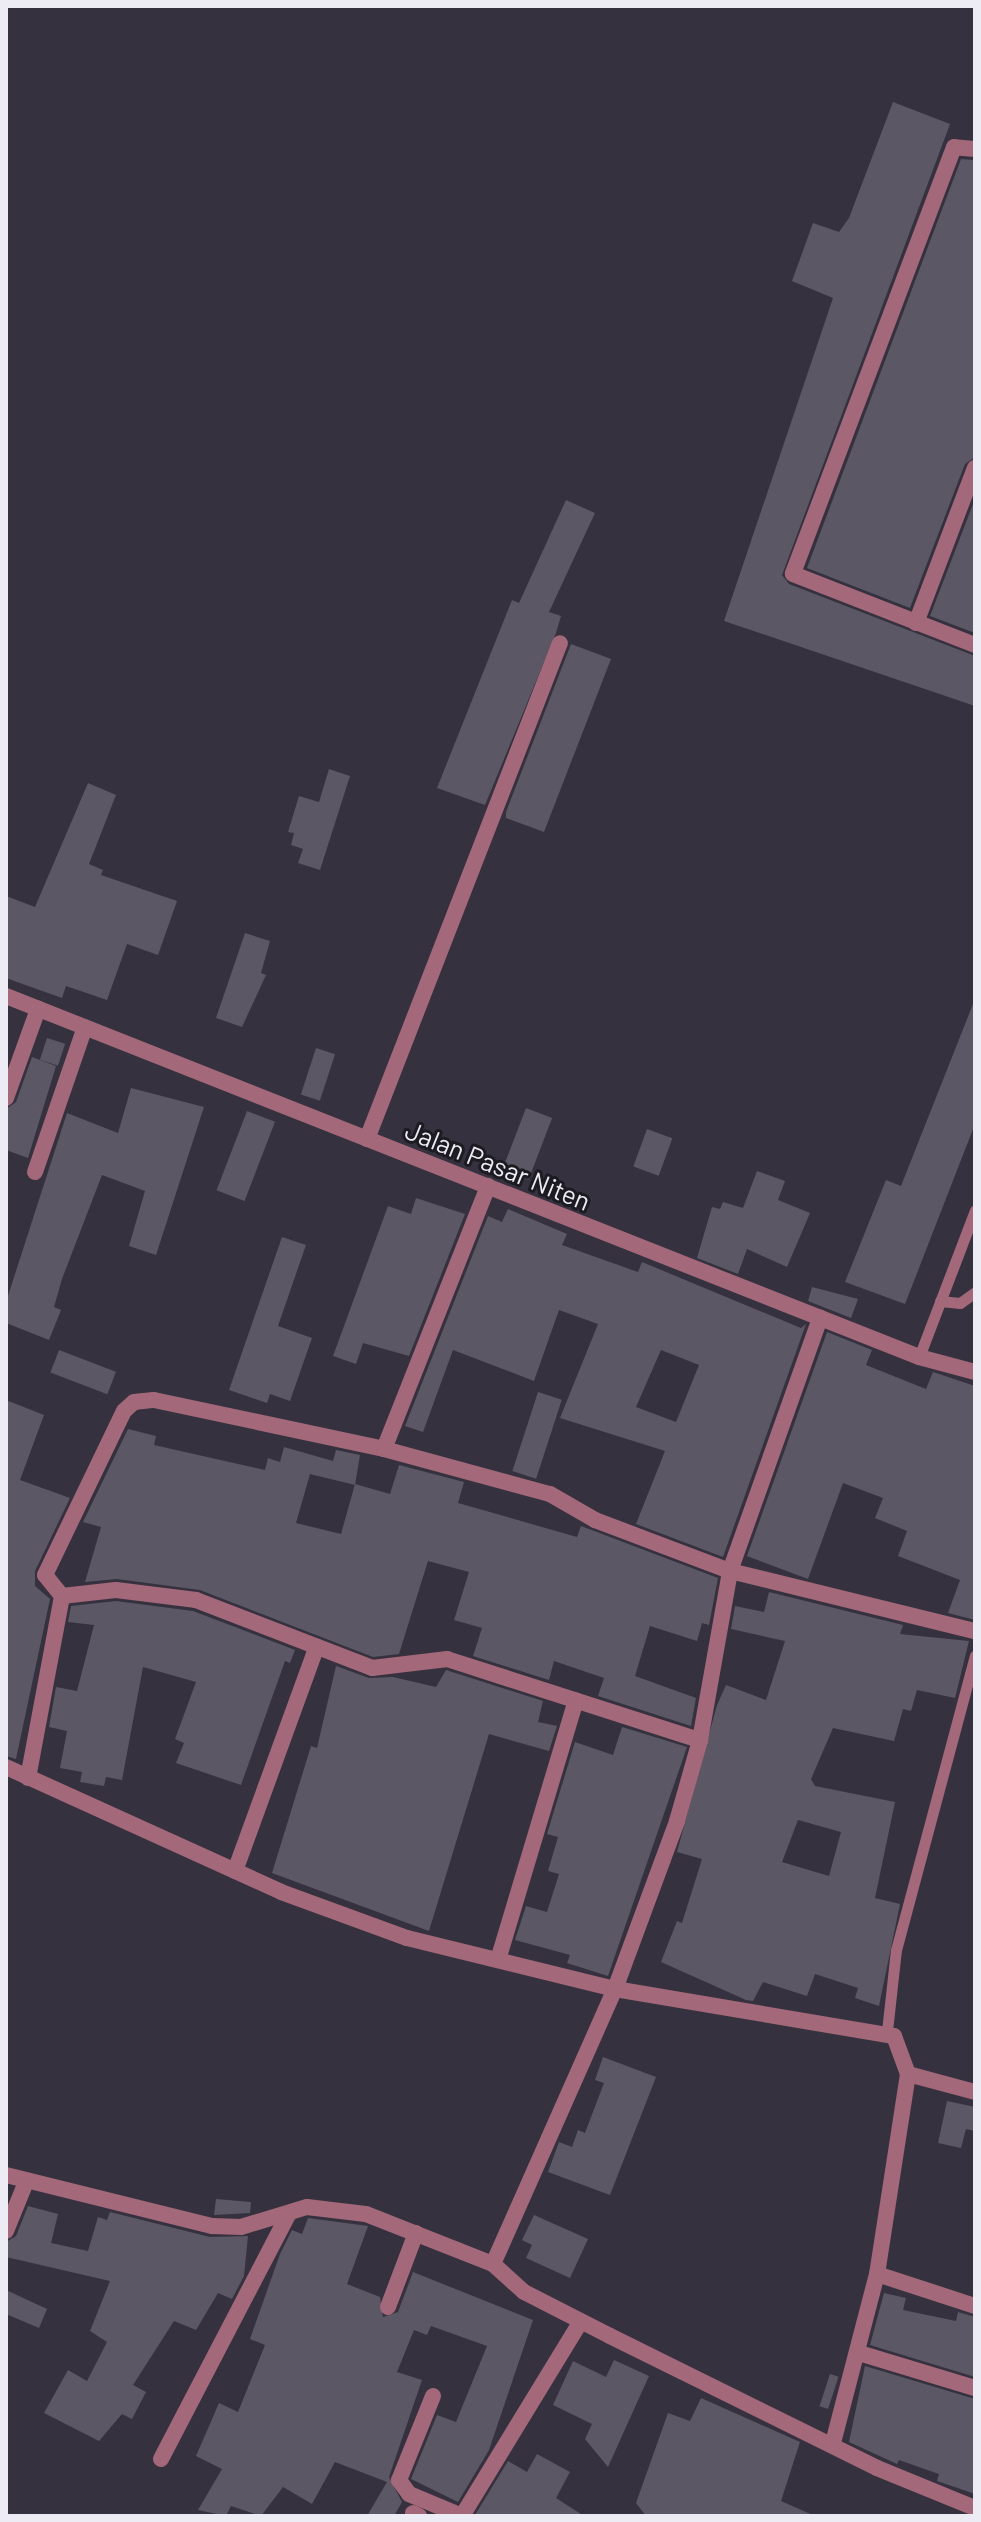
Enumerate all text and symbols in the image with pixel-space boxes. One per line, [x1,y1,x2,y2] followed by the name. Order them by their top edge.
[401,1114,595,1216] street label: Jalan Pasar Niten

